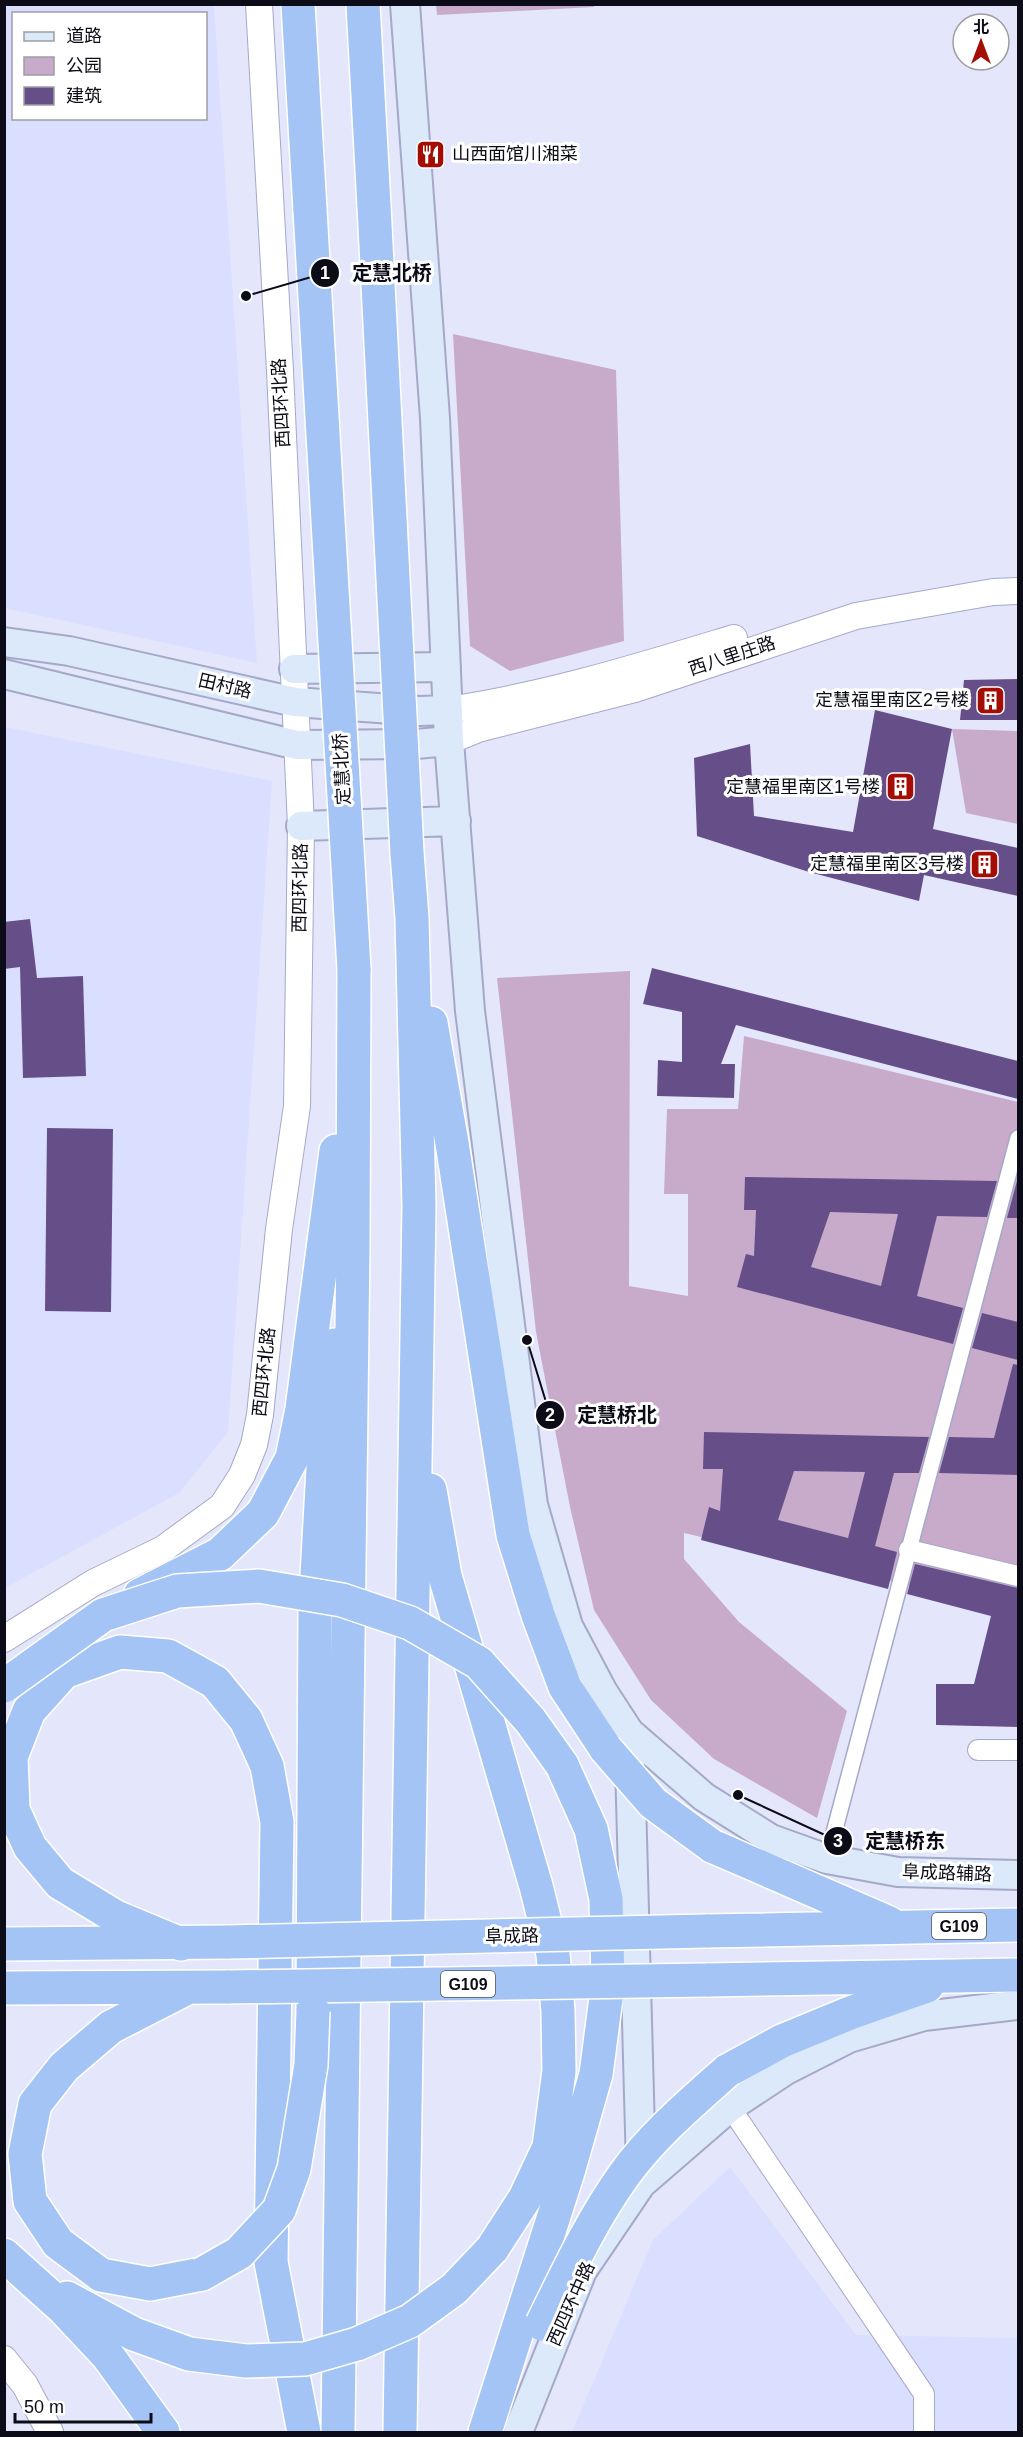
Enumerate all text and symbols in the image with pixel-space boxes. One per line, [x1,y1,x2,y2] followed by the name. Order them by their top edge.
[12,12,207,120] legend
[951,12,1011,72] north arrow
[973,19,989,36] text: 北
[66,26,102,46] text: 道路
[66,56,102,76] text: 公园
[66,86,102,106] text: 建筑
[415,138,447,170] restaurant icon: 山西面馆川湘菜
[452,144,578,164] place label: 山西面馆川湘菜
[310,254,444,292] callout: 定慧北桥
[352,262,432,284] text: 定慧北桥
[320,263,330,283] text: 1
[269,358,293,448] street label: 西四环北路
[686,633,778,679] street label: 西八里庄路
[196,670,254,702] street label: 田村路
[974,684,1006,716] building icon: 定慧福里南区2号楼
[815,690,969,710] place label: 定慧福里南区2号楼
[330,733,354,805] street label: 定慧北桥
[885,771,917,803] building icon: 定慧福里南区1号楼
[726,777,880,797] place label: 定慧福里南区1号楼
[289,843,311,933] street label: 西四环北路
[969,848,1001,880] building icon: 定慧福里南区3号楼
[810,854,964,874] place label: 定慧福里南区3号楼
[249,1326,279,1418] street label: 西四环北路
[535,1396,669,1434] callout: 定慧桥北
[577,1404,657,1426] text: 定慧桥北
[545,1405,555,1425] text: 2
[823,1822,957,1860] callout: 定慧桥东
[865,1830,945,1852] text: 定慧桥东
[833,1831,843,1851] text: 3
[902,1861,992,1885] street label: 阜成路辅路
[932,1913,986,1939] road number: G109
[485,1926,539,1946] street label: 阜成路
[441,1971,495,1997] road number: G109
[544,2259,598,2349] street label: 西四环中路
[15,2386,152,2424] scale bar
[24,2397,64,2417] text: 50 m

